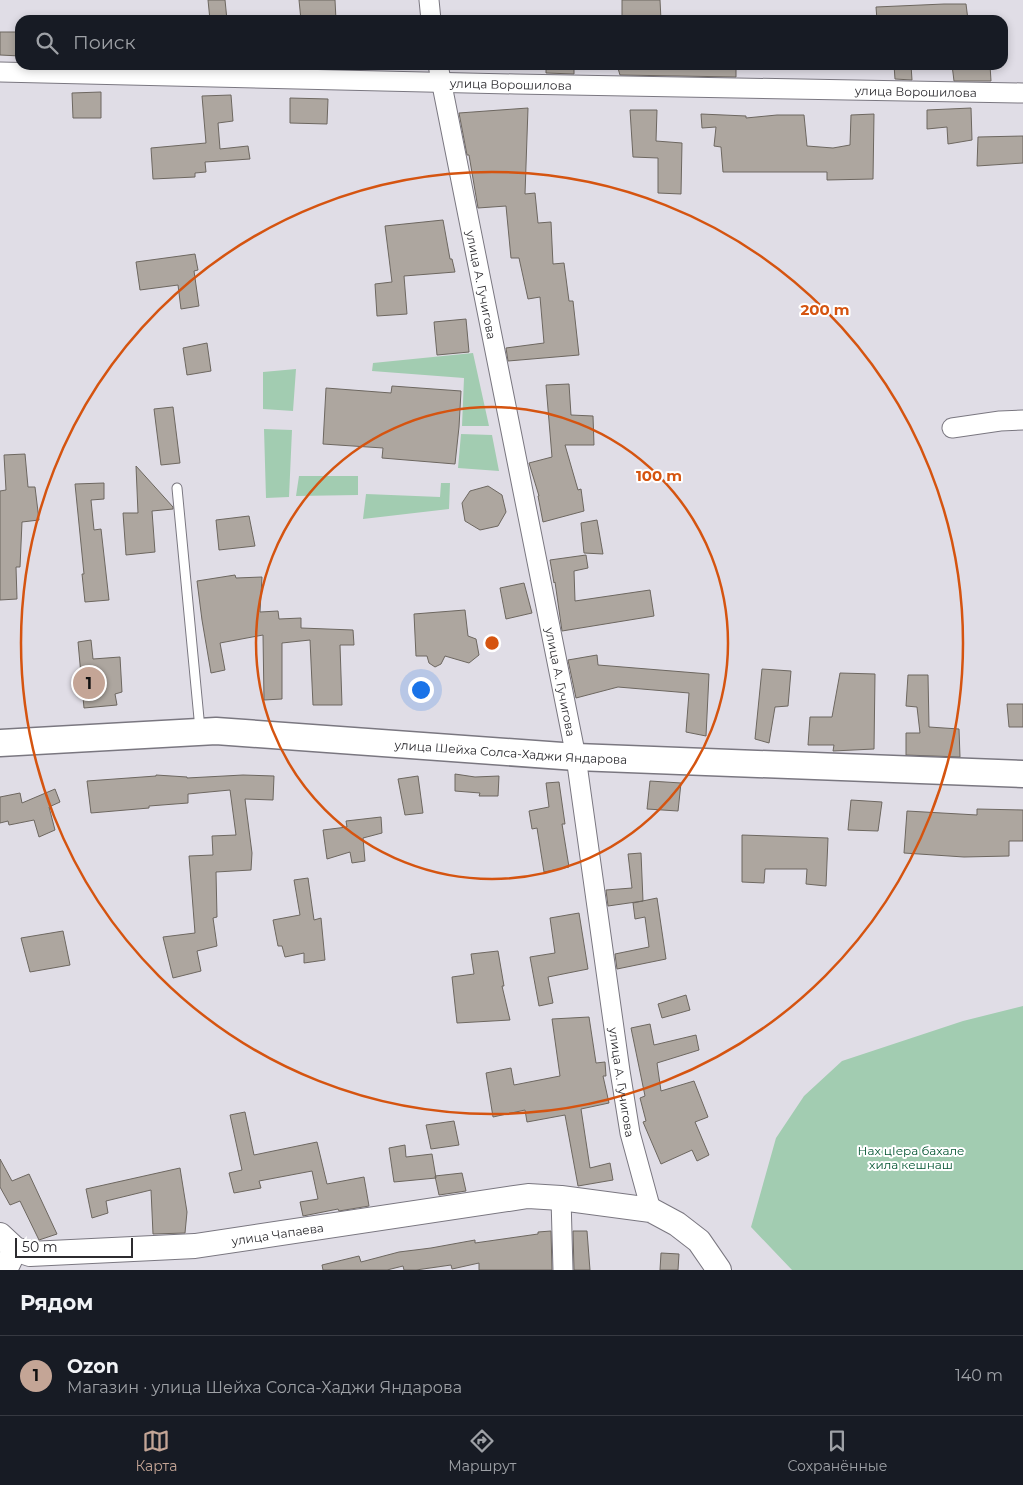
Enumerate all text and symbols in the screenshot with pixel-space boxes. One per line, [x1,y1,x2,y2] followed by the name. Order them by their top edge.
[15,15,1008,70] search box
[33,29,61,57] icon: search
[73,31,136,54] text: Поиск
[449,75,572,93] street label: улица Ворошилова
[854,83,977,100] street label: улица Ворошилова
[463,228,500,340] street label: улица А. Гучигова
[800,300,850,319] text: 200 m
[636,466,682,485] text: 100 m
[543,625,579,738] street label: улица А. Гучигова
[483,634,501,652] centre of rings
[73,664,105,702] pin: 1
[408,677,434,703] your location
[393,736,628,766] street label: улица Шейха Солса-Хаджи Яндарова
[606,1025,638,1139] street label: улица А. Гучигова
[858,1143,964,1172] park label: Нах цIера бахале хила кешнаш
[229,1219,325,1248] street label: улица Чапаева
[15,1235,132,1258] scale bar
[22,1238,58,1256] text: 50 m
[20,1290,93,1315] text: Рядом
[67,1355,119,1378] text: Ozon
[33,1366,39,1385] text: 1
[955,1366,1003,1385] text: 140 m
[67,1378,462,1397] text: Магазин · улица Шейха Солса-Хаджи Яндарова
[135,1427,177,1475] tab: Карта
[448,1427,516,1475] tab: Маршрут
[787,1427,887,1475] tab: Сохранённые

